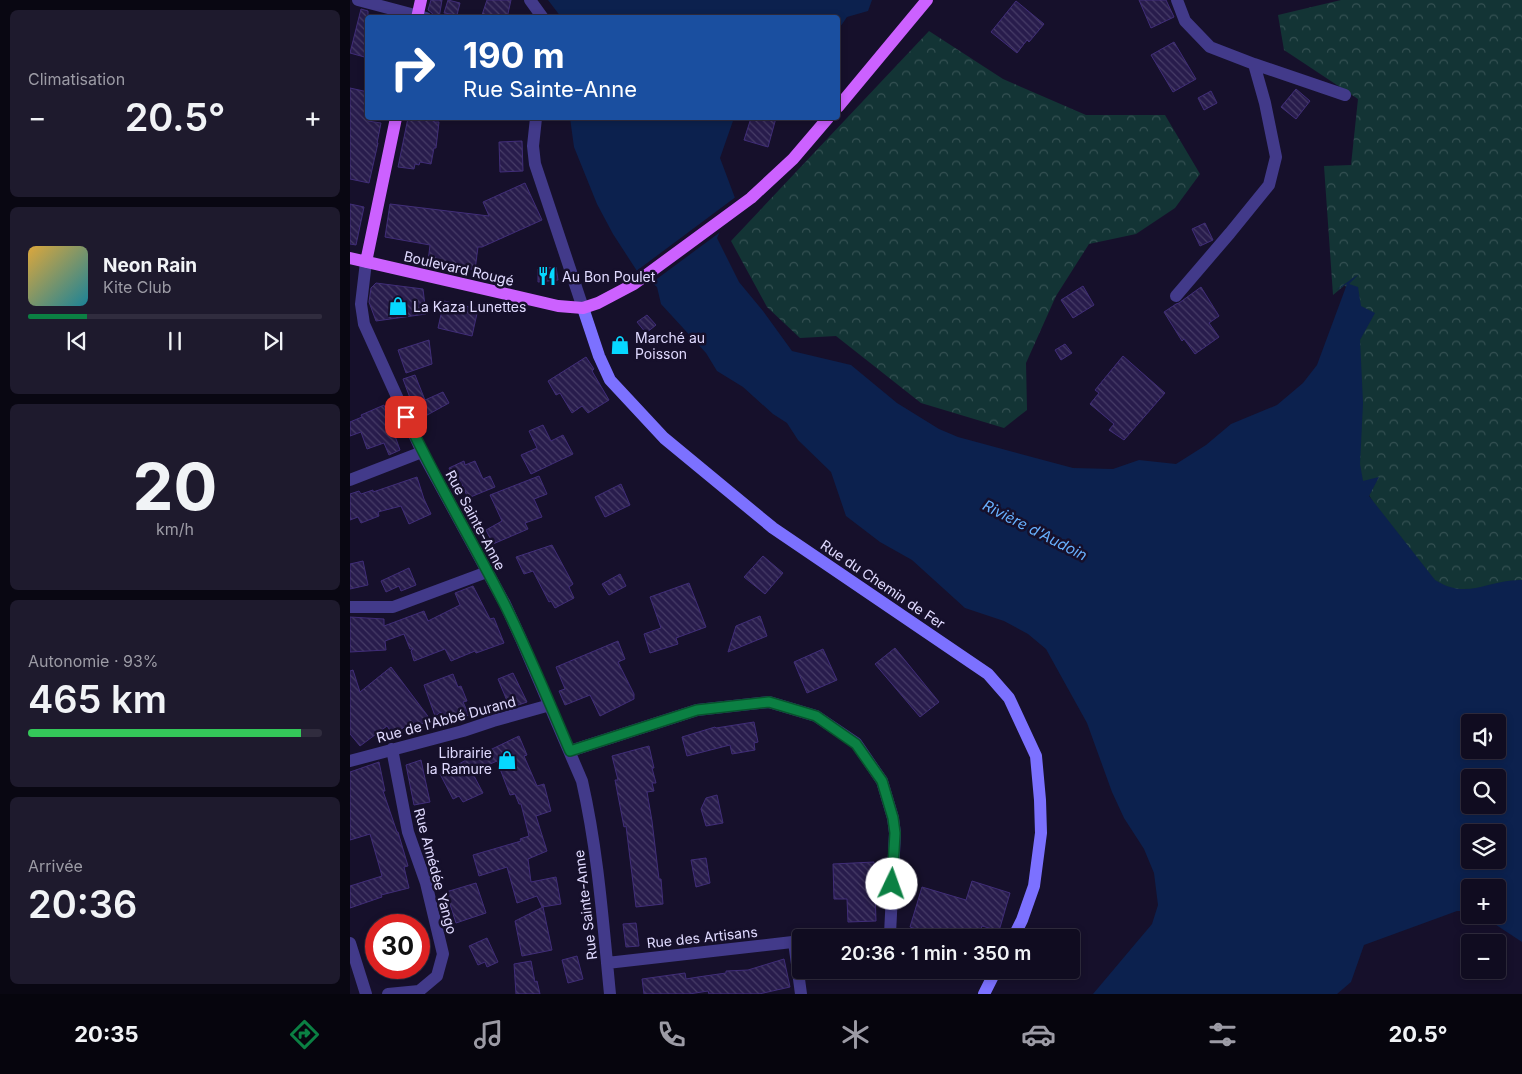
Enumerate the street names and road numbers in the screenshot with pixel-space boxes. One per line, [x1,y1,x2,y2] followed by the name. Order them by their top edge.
[402,247,516,289] street label: Boulevard Rougé
[442,467,510,573] street label: Rue Sainte-Anne
[818,536,948,632] street label: Rue du Chemin de Fer
[374,692,518,746] street label: Rue de l'Abbé Durand
[411,806,461,936] street label: Rue Amédée Yango
[570,849,600,961] street label: Rue Sainte-Anne
[646,923,758,951] street label: Rue des Artisans

